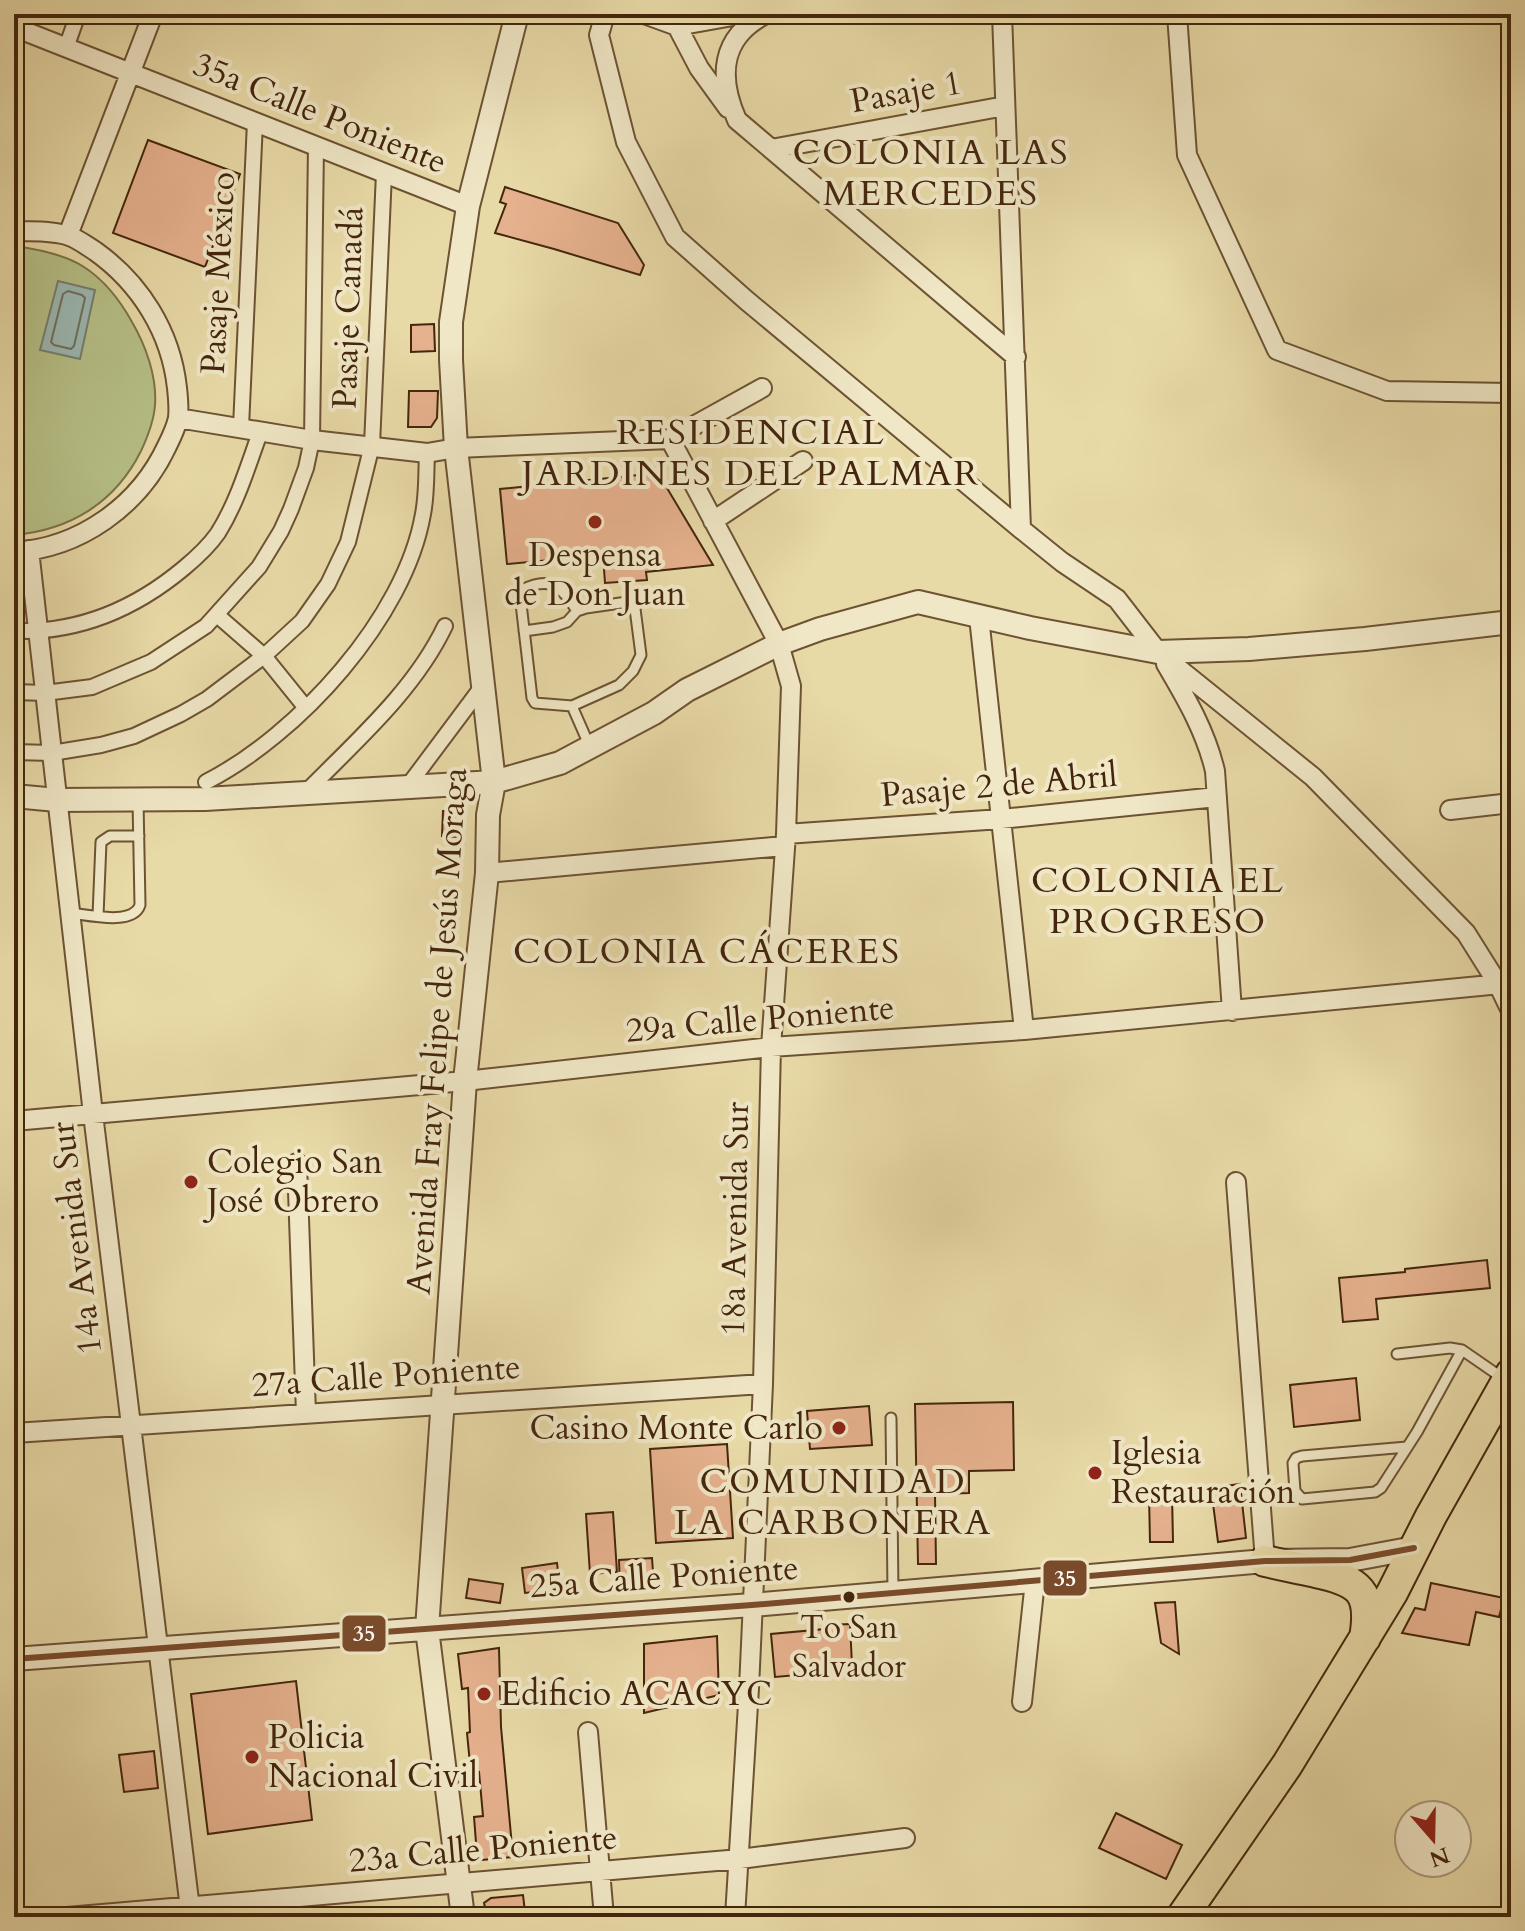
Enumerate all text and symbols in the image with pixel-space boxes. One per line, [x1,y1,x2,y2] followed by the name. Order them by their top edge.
[186,41,454,185] street label: 35a Calle Poniente
[847,60,965,124] street label: Pasaje 1
[792,128,1070,218] district label: COLONIA LAS MERCEDES
[190,171,246,375] street label: Pasaje México
[321,206,375,410] street label: Pasaje Canadá
[517,408,980,498] district label: RESIDENCIAL JARDINES DEL PALMAR
[586,513,604,531] marker: Despensa de Don Juan
[504,532,686,617] place label: Despensa de Don Juan
[879,752,1120,818] street label: Pasaje 2 de Abril
[396,766,478,1296] street label: Avenida Fray Felipe de Jesús Moraga
[1031,856,1285,946] district label: COLONIA EL PROGRESO
[513,927,901,976] district label: COLONIA CÁCERES
[624,984,896,1054] street label: 29a Calle Poniente
[710,1101,760,1337] street label: 18a Avenida Sur
[39,1118,113,1357] street label: 14a Avenida Sur
[202,1139,383,1224] place label: Colegio San José Obrero
[182,1173,200,1191] marker: Colegio San José Obrero
[250,1344,522,1408] street label: 27a Calle Poniente
[529,1405,823,1451] place label: Casino Monte Carlo
[830,1419,848,1437] marker: Casino Monte Carlo
[1111,1430,1295,1515] place label: Iglesia Restauración
[674,1457,992,1547] district label: COMUNIDAD LA CARBONERA
[1086,1464,1104,1482] marker: Iglesia Restauración
[528,1545,800,1609] street label: 25a Calle Poniente
[1042,1559,1088,1597] line badge: 35
[1054,1564,1076,1594] text: 35
[841,1589,857,1605] marker: To San Salvador
[792,1606,906,1689] place label: To San Salvador
[341,1614,387,1653] line badge: 35
[353,1619,375,1649] text: 35
[500,1671,772,1717] place label: Edificio ACACYC
[475,1685,493,1703] marker: Edificio ACACYC
[268,1714,478,1799] place label: Policia Nacional Civil
[243,1748,261,1766] marker: Policia Nacional Civil
[1393,1799,1473,1879] north arrow
[347,1814,619,1884] street label: 23a Calle Poniente
[1425,1839,1454,1874] text: N

